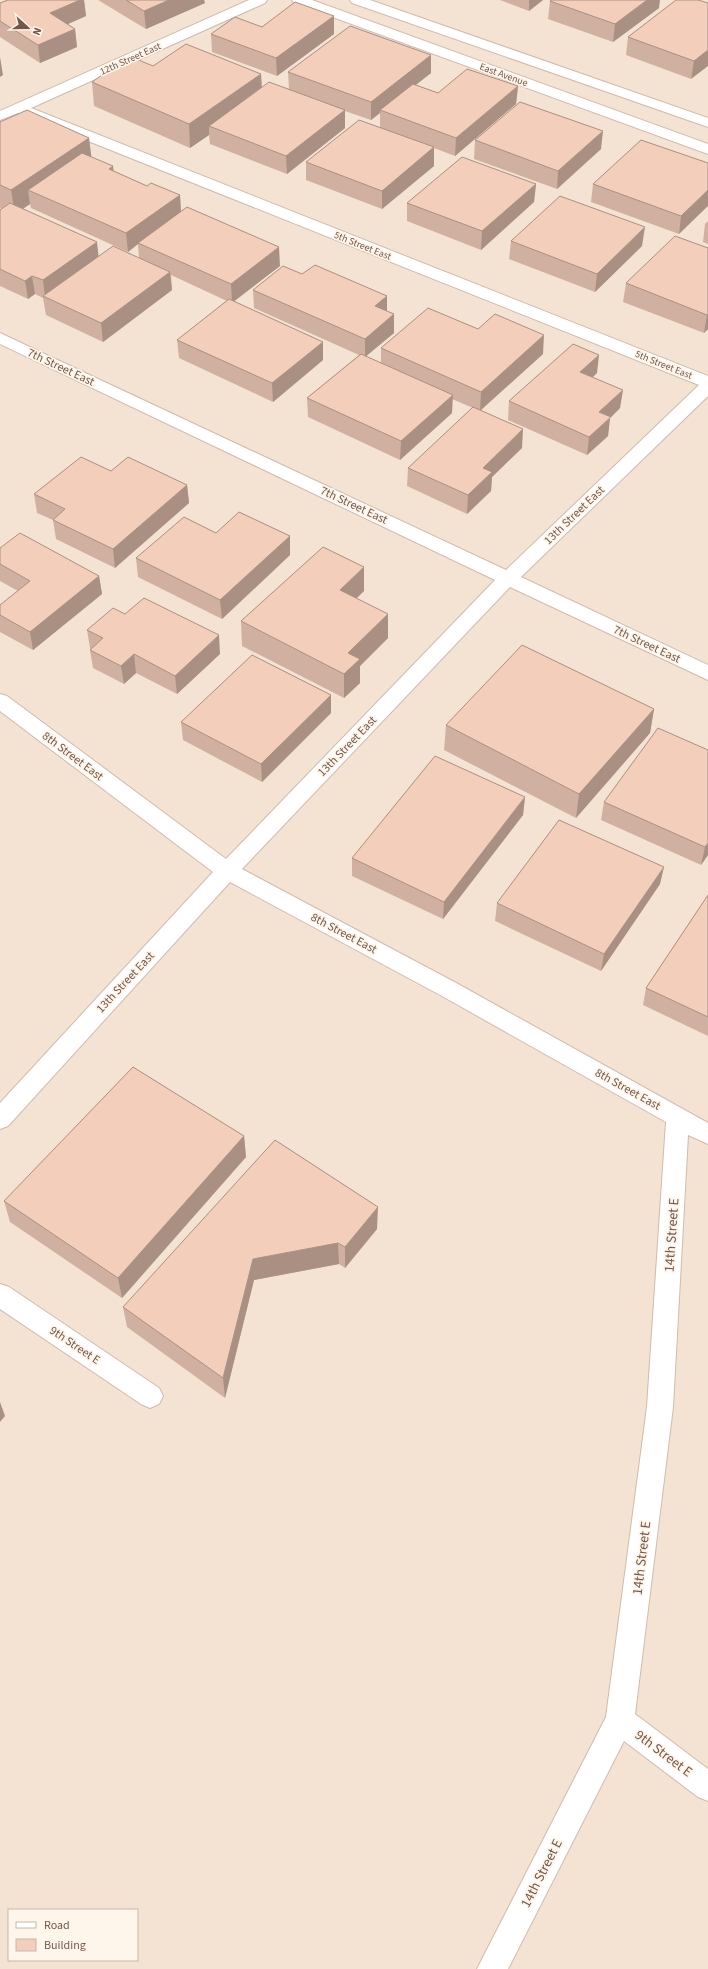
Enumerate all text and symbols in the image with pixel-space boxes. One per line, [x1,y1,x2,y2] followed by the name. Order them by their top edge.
[8,8,48,48] north arrow
[29,25,45,38] text: N
[98,39,164,79] street label: 12th Street East
[478,60,530,90] street label: East Avenue
[332,228,394,264] street label: 5th Street East
[24,344,97,391] street label: 7th Street East
[633,347,695,383] street label: 5th Street East
[317,482,390,529] street label: 7th Street East
[540,482,609,549] street label: 13th Street East
[610,621,683,668] street label: 7th Street East
[314,712,381,781] street label: 13th Street East
[39,728,107,785] street label: 8th Street East
[308,909,380,958] street label: 8th Street East
[92,948,158,1017] street label: 13th Street East
[592,1064,664,1114] street label: 8th Street East
[659,1197,685,1273] street label: 14th Street E
[46,1322,103,1369] street label: 9th Street E
[628,1520,656,1596] street label: 14th Street E
[630,1726,696,1782] street label: 9th Street E
[516,1836,568,1911] street label: 14th Street E
[8,1909,138,1961] legend
[44,1917,70,1934] text: Road
[44,1937,86,1954] text: Building

